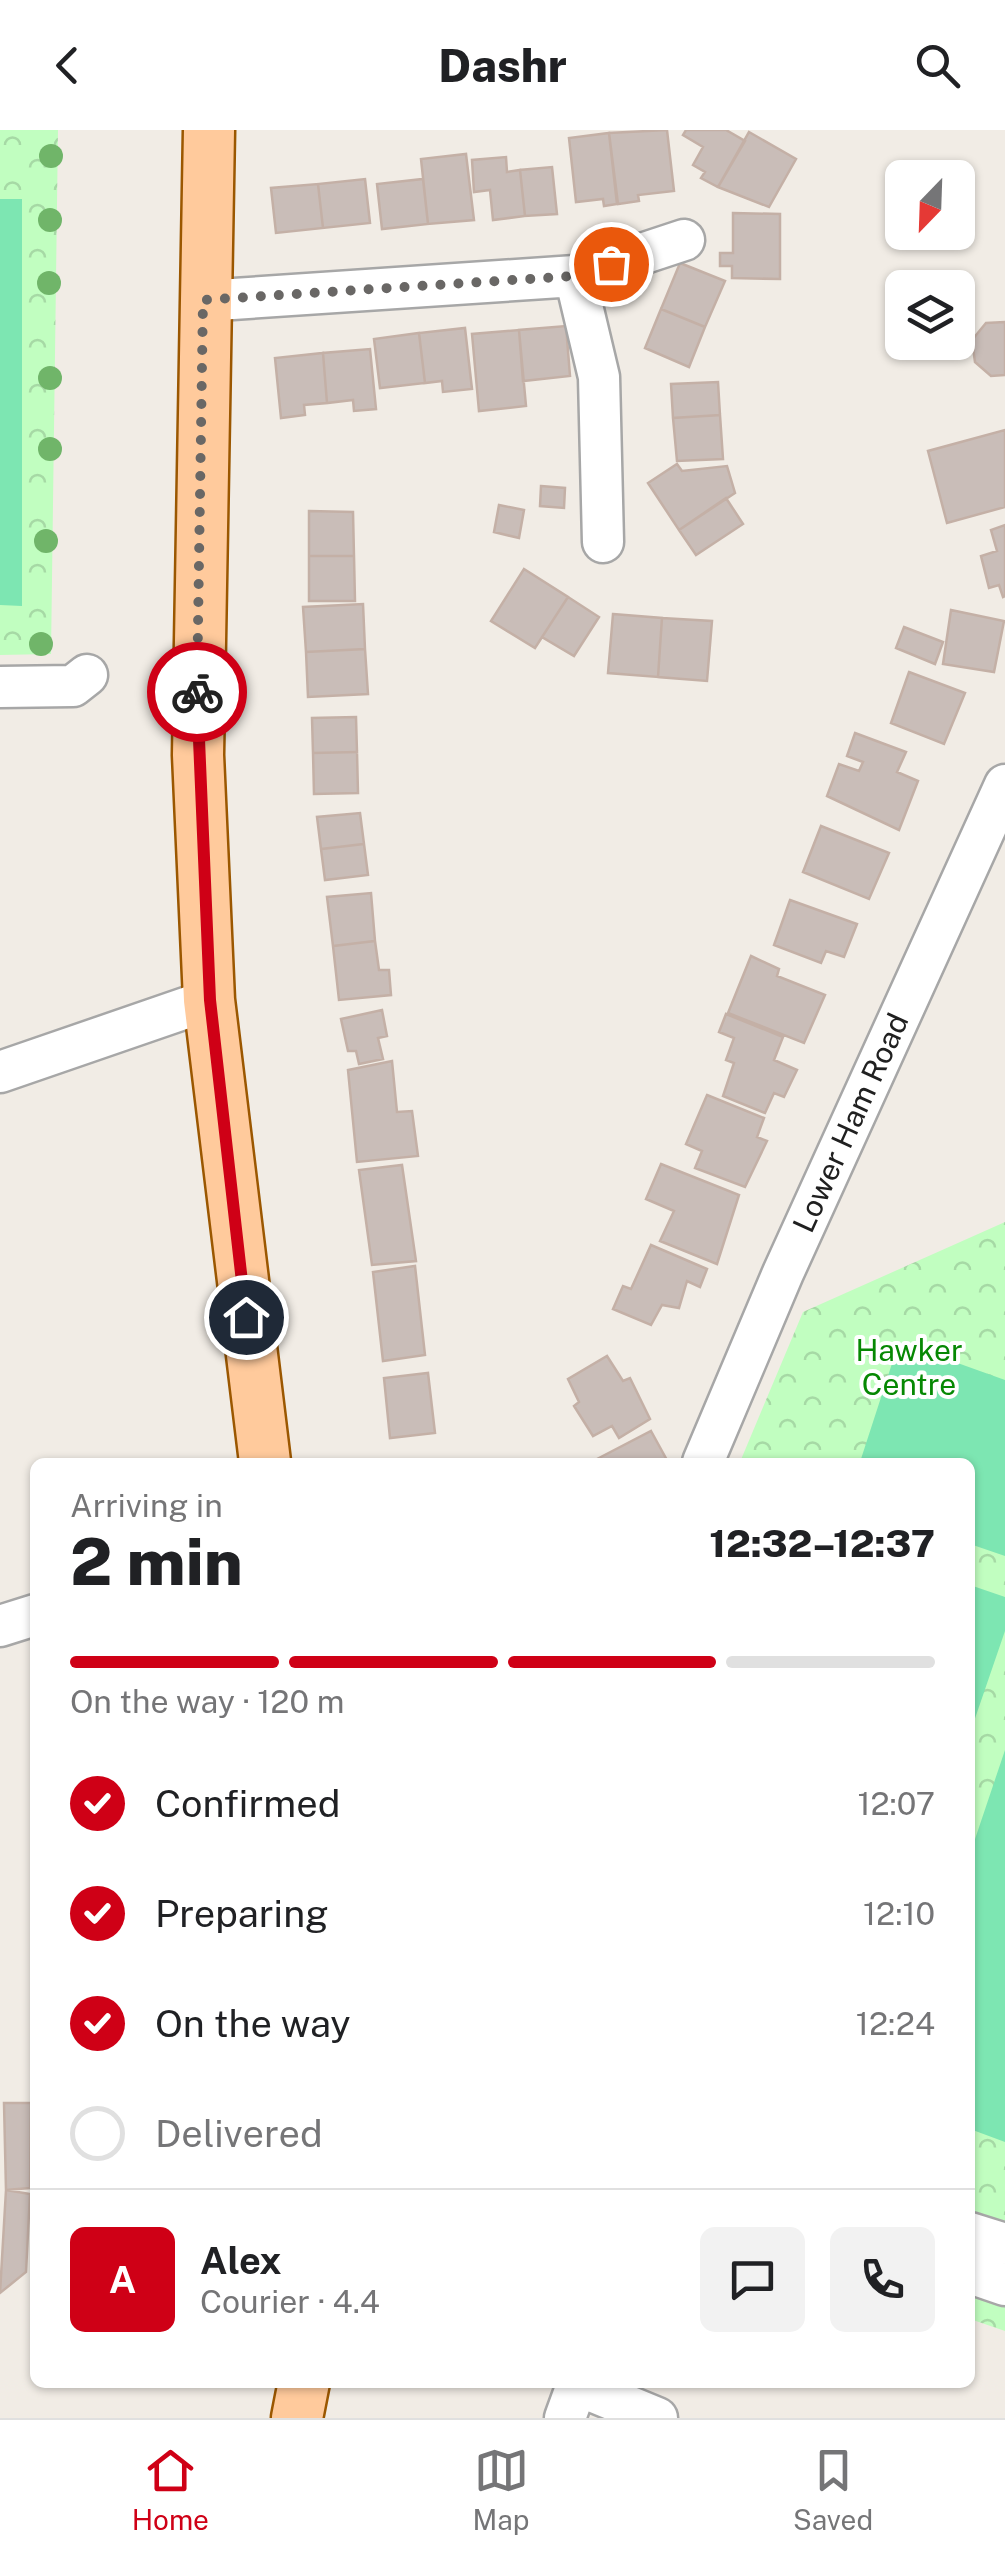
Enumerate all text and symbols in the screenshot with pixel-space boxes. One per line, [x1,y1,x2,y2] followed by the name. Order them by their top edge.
[40,38,95,93] icon: back
[910,38,965,93] icon: search
[438,39,567,92] text: Dashr
[885,160,975,250] north arrow
[885,160,975,360] map controls
[569,222,654,307] pin
[584,237,639,292] icon: bag
[885,270,975,360] button: layers
[147,642,247,742] courier
[170,665,225,720] icon: bike
[785,1008,916,1238] street label: Lower Ham Road
[204,1275,289,1360] pin
[219,1290,274,1345] icon: home
[855,1332,963,1402] park label: Hawker Centre
[70,1487,223,1524] text: Arriving in
[709,1521,935,1566] text: 12:32–12:37
[70,1523,243,1600] text: 2 min
[70,1683,344,1720] text: On the way · 120 m
[70,1776,125,1831] icon: check
[155,1781,340,1826] text: Confirmed
[857,1785,935,1822] text: 12:07
[70,1886,125,1941] icon: check
[155,1891,329,1936] text: Preparing
[863,1895,935,1932] text: 12:10
[70,1996,125,2051] icon: check
[155,2001,351,2046] text: On the way
[856,2005,935,2042] text: 12:24
[155,2111,323,2156] text: Delivered
[700,2227,805,2332] button: chat
[830,2227,935,2332] button: phone
[200,2238,282,2283] text: Alex
[109,2257,136,2302] text: A
[200,2283,380,2320] text: Courier · 4.4
[132,2443,209,2536] tab: Home
[473,2443,529,2536] tab: Map
[793,2443,873,2536] tab: Saved

